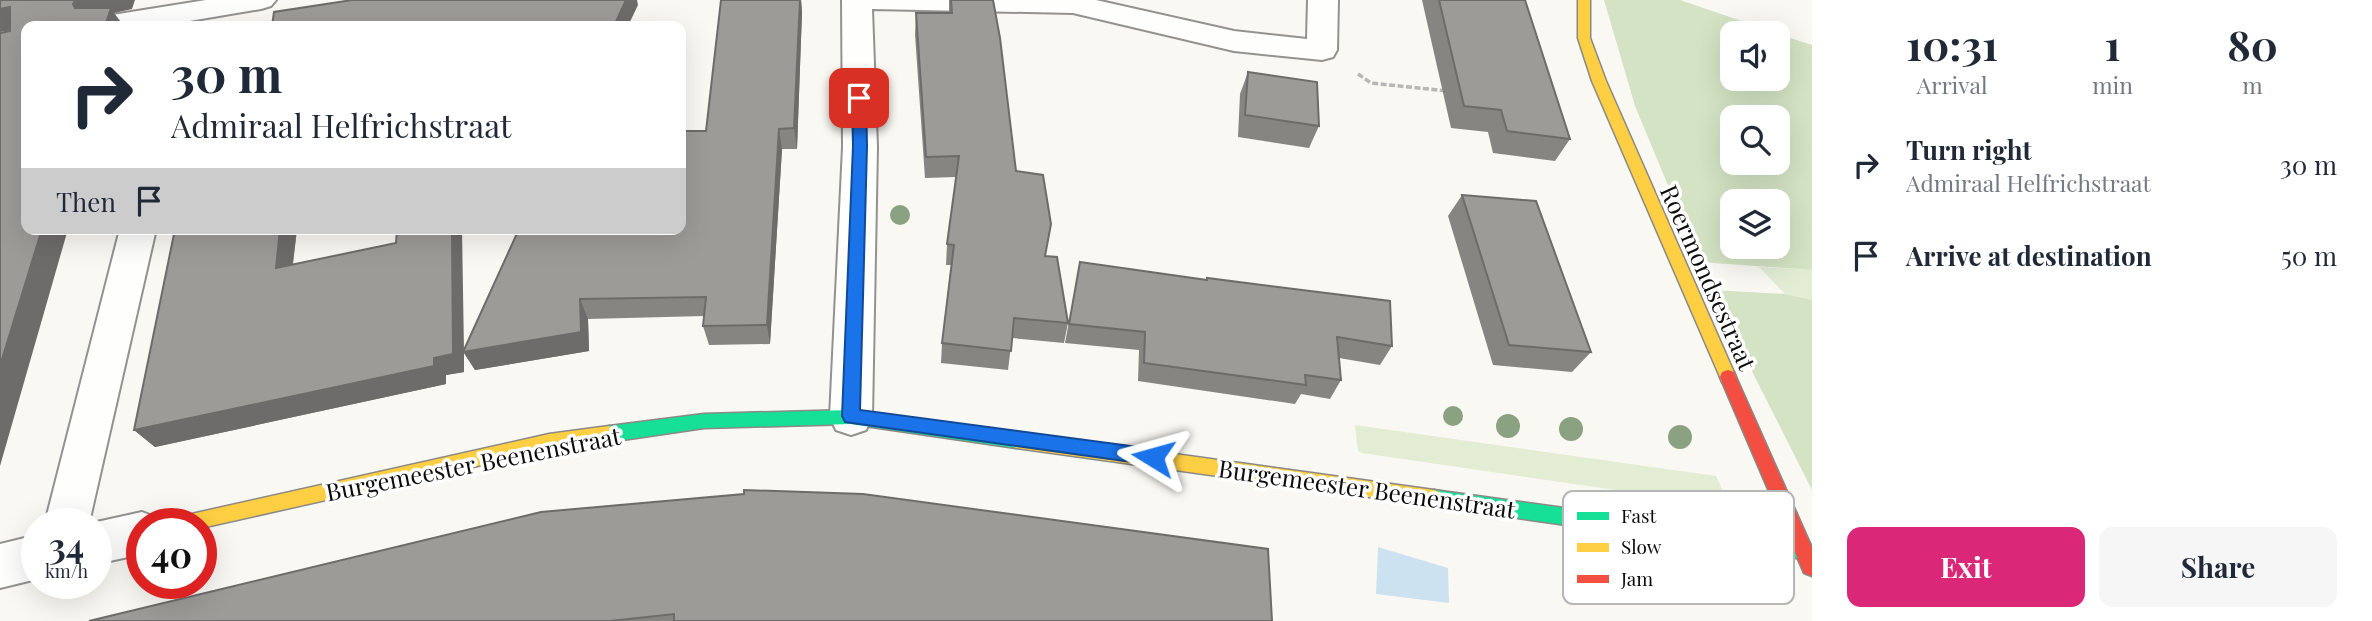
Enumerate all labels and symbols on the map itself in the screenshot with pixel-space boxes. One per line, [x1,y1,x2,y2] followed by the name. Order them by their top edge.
[829,68,889,128] pin
[1654,179,1764,375] street label: Roermondsestraat
[323,419,624,507] street label: Burgemeester Beenenstraat
[1116,420,1190,494] position arrow
[1216,451,1518,525] street label: Burgemeester Beenenstraat
[1563,491,1794,604] legend
[1621,502,1657,528] text: Fast
[126,508,217,599] speed limit sign: 40
[1621,533,1662,559] text: Slow
[1620,565,1653,591] text: Jam

